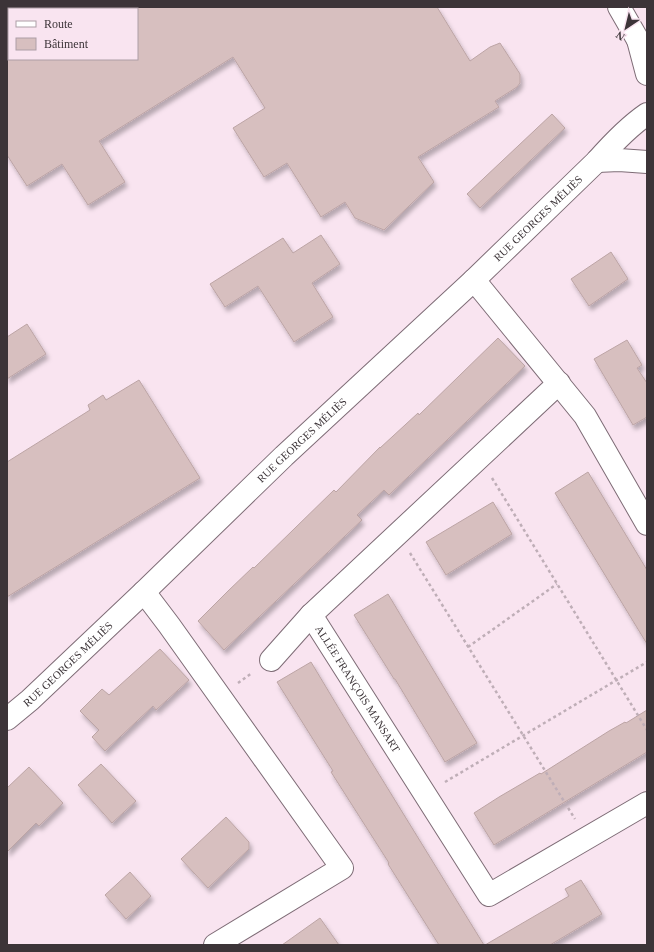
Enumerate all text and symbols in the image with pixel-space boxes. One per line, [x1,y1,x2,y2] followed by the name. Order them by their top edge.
[8,8,138,60] legend
[606,8,646,48] north arrow
[44,17,73,31] text: Route
[614,29,627,43] text: N
[44,37,89,51] text: Bâtiment
[491,173,585,264] street label: RUE GEORGES MÉLIÈS
[255,395,349,485] street label: RUE GEORGES MÉLIÈS
[21,619,115,709] street label: RUE GEORGES MÉLIÈS
[313,623,403,755] street label: ALLÉE FRANÇOIS MANSART

